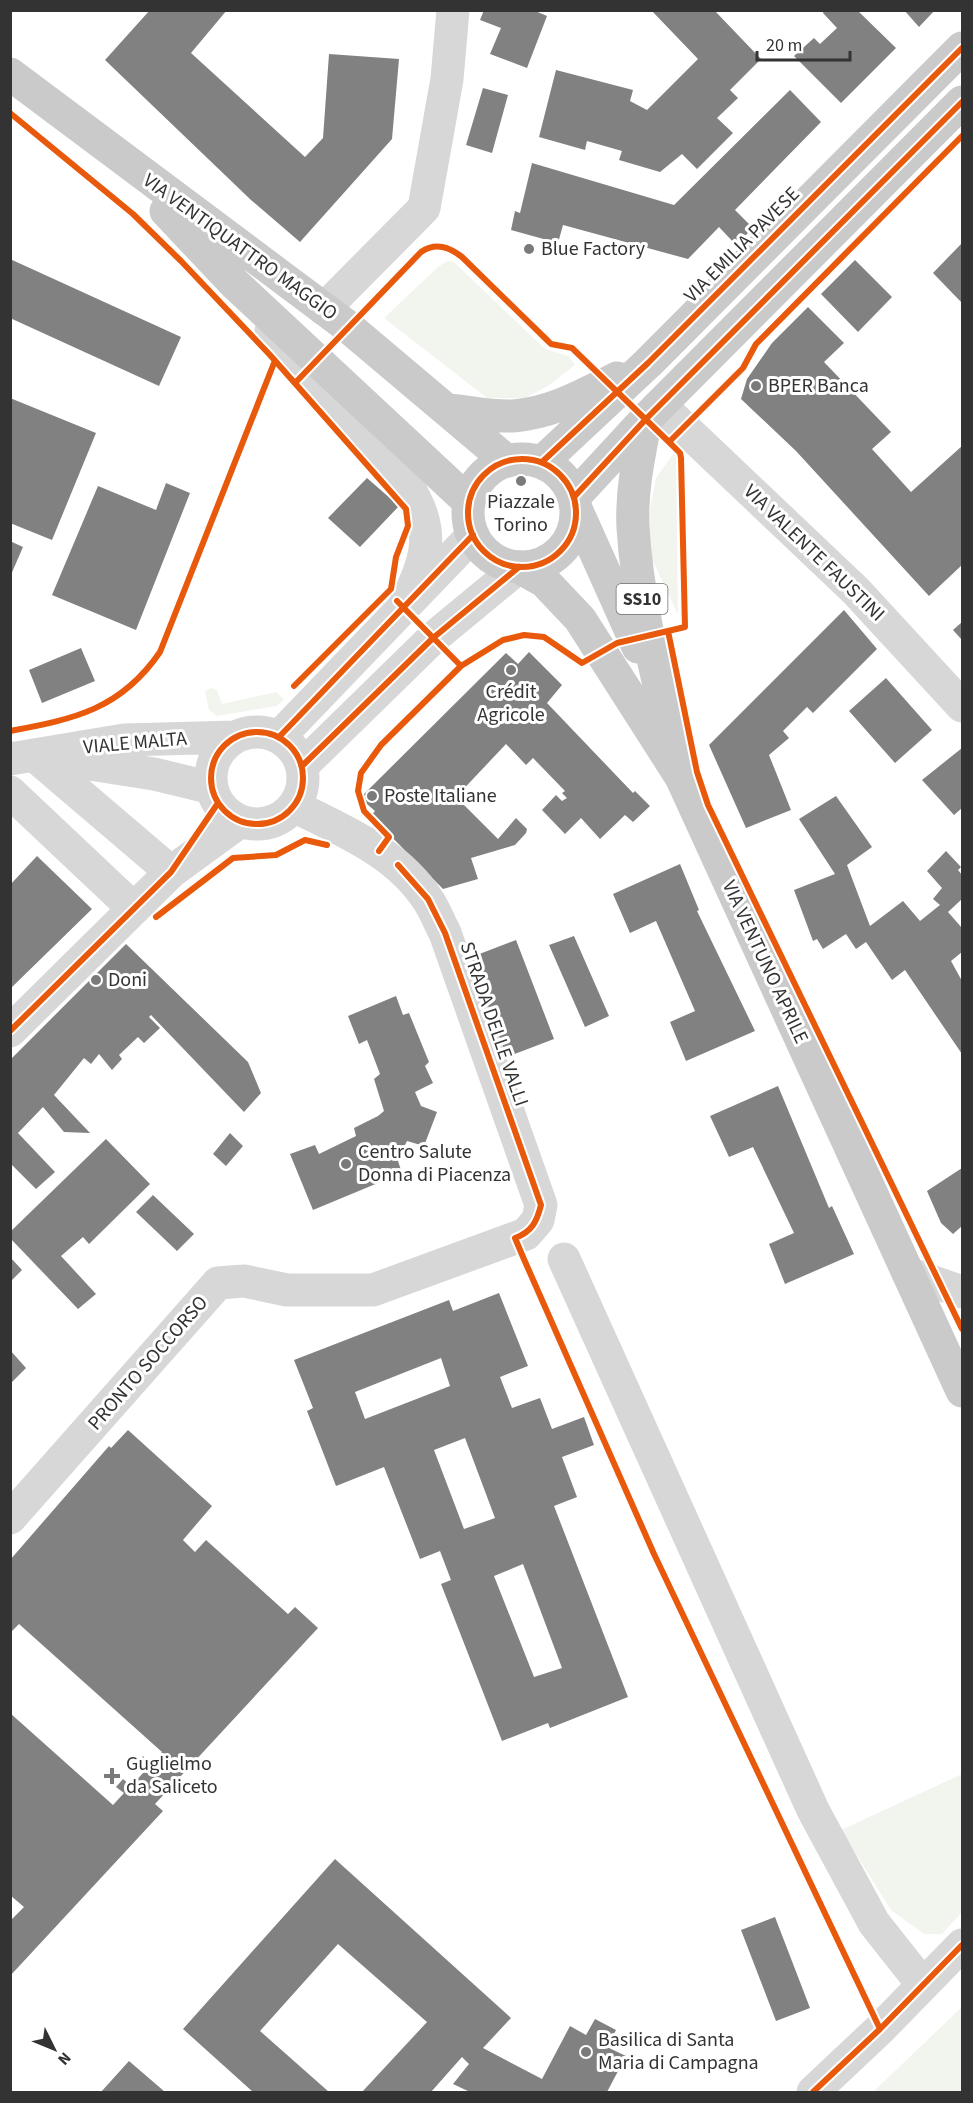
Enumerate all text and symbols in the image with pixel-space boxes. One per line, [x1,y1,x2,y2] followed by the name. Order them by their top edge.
[757,24,850,62] scale bar
[766,33,802,58] text: 20 m
[137,167,343,327] street label: VIA VENTIQUATTRO MAGGIO
[678,181,806,309] street label: VIA EMILIA PAVESE
[541,235,646,263] place label: Blue Factory
[522,242,536,256] marker: Blue Factory
[768,372,869,400] place label: BPER Banca
[749,379,763,393] marker: BPER Banca
[514,474,528,488] marker: Piazzale Torino
[737,478,891,628] street label: VIA VALENTE FAUSTINI
[487,488,555,539] place label: Piazzale Torino
[616,584,668,614] road number: SS10
[504,663,518,677] marker: Crédit Agricole
[477,678,545,729] place label: Crédit Agricole
[82,725,188,761] street label: VIALE MALTA
[384,782,497,810] place label: Poste Italiane
[365,789,379,803] marker: Poste Italiane
[715,876,815,1048] street label: VIA VENTUNO APRILE
[453,938,535,1110] street label: STRADA DELLE VALLI
[108,966,147,994] place label: Doni
[89,973,103,987] marker: Doni
[358,1138,511,1189] place label: Centro Salute Donna di Piacenza
[339,1157,353,1171] marker: Centro Salute Donna di Piacenza
[82,1289,214,1437] street label: PRONTO SOCCORSO
[126,1750,218,1801] place label: Guglielmo da Saliceto
[103,1767,121,1785] marker: Guglielmo da Saliceto
[24,2019,84,2079] north arrow
[598,2026,759,2077] place label: Basilica di Santa Maria di Campagna
[579,2045,593,2059] marker: Basilica di Santa Maria di Campagna
[53,2047,76,2070] text: N

